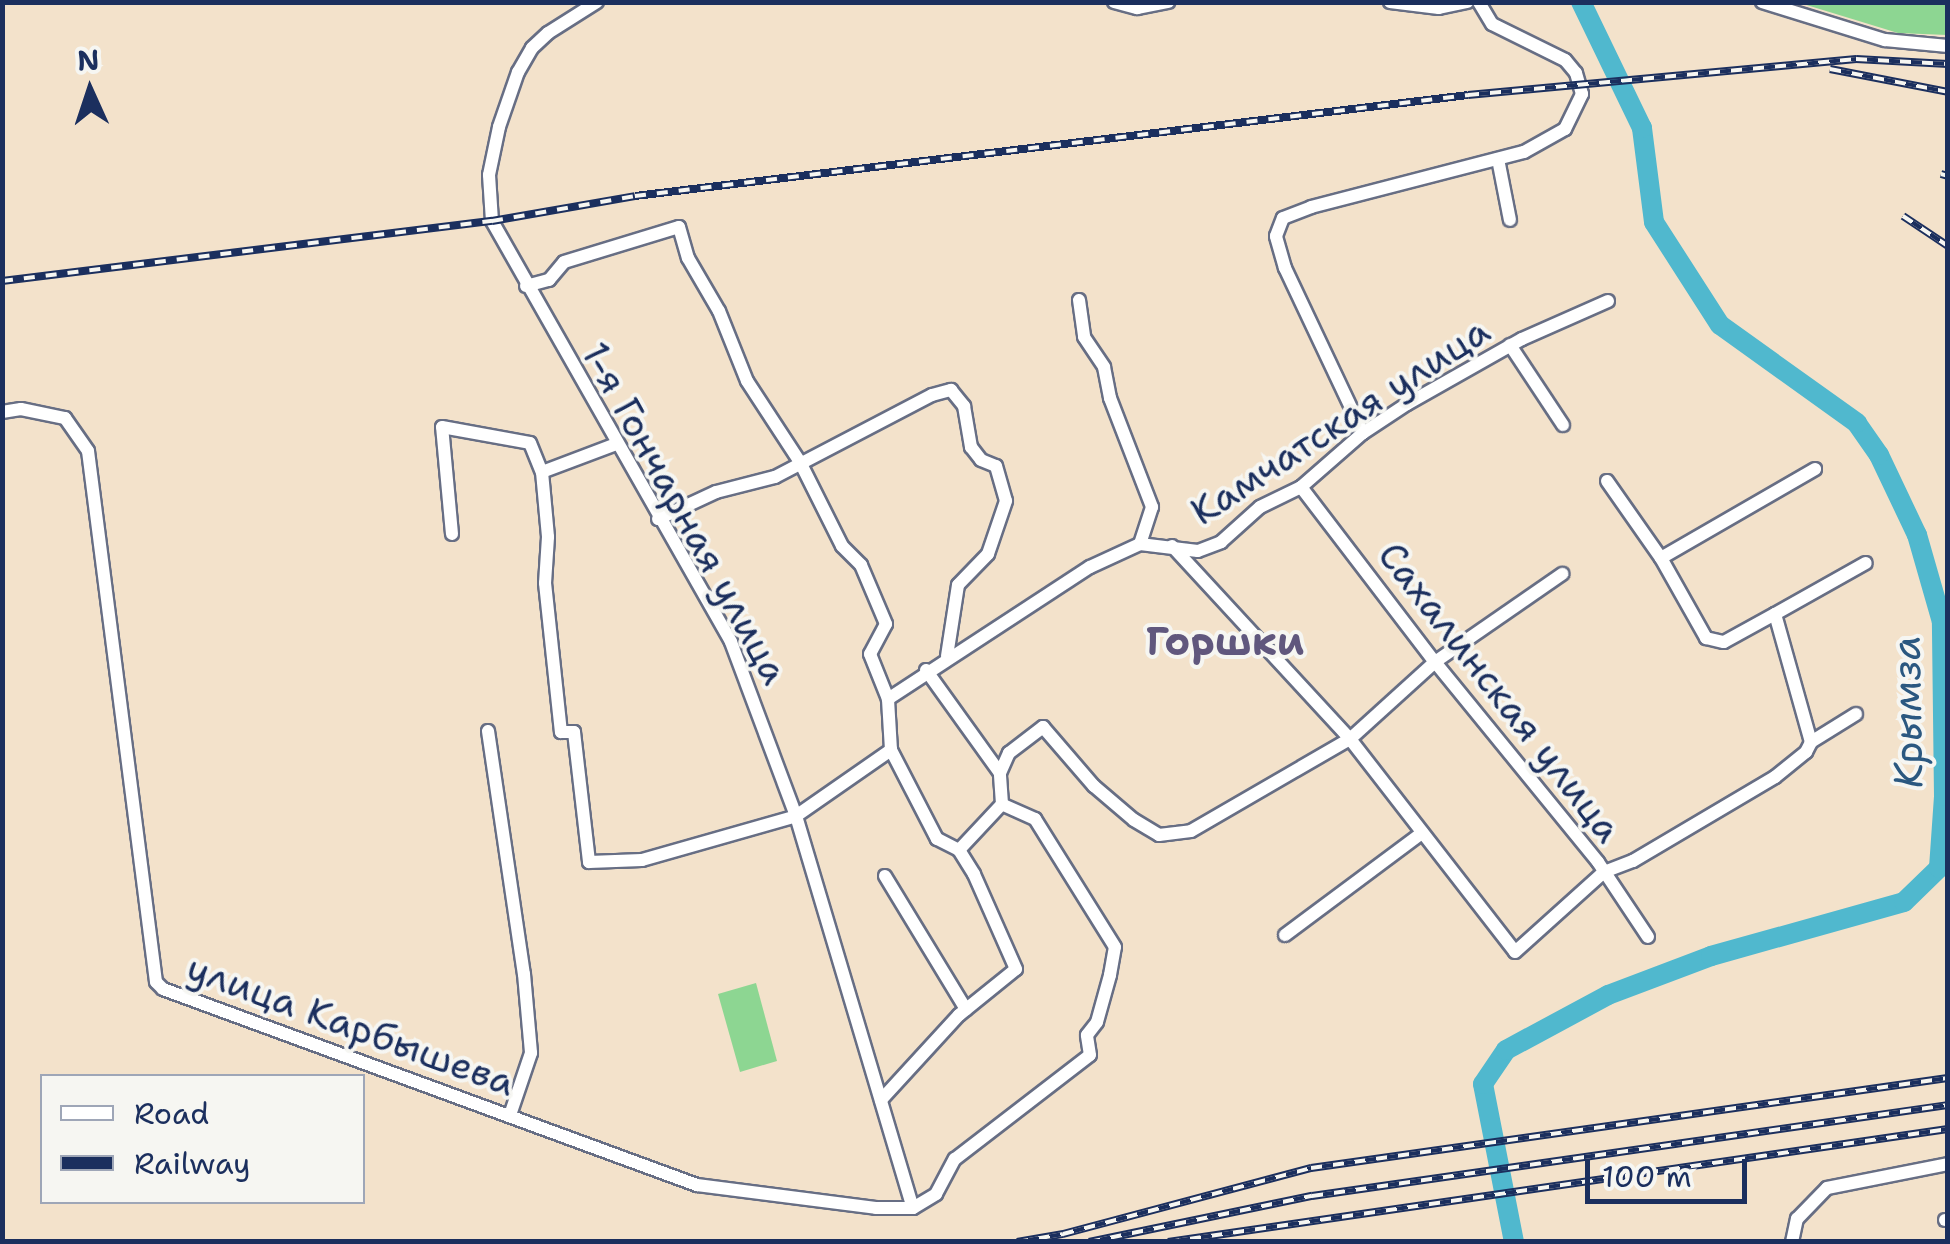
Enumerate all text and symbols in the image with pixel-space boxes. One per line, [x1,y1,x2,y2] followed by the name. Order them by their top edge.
[40,40,140,140] north arrow
[76,40,101,80] text: N
[1182,307,1498,535] street label: Камчатская улица
[572,334,798,692] street label: 1-я Гончарная улица
[1369,533,1631,851] street label: Сахалинская улица
[1146,617,1304,665] district label: Горшки
[1882,635,1932,789] water label: Крымза
[181,945,521,1105] street label: улица Карбышева
[40,1074,365,1204] legend
[134,1093,209,1134] text: Road
[1590,1139,1752,1201] scale bar
[134,1143,250,1184] text: Railway
[1602,1156,1692,1197] text: 100 m

